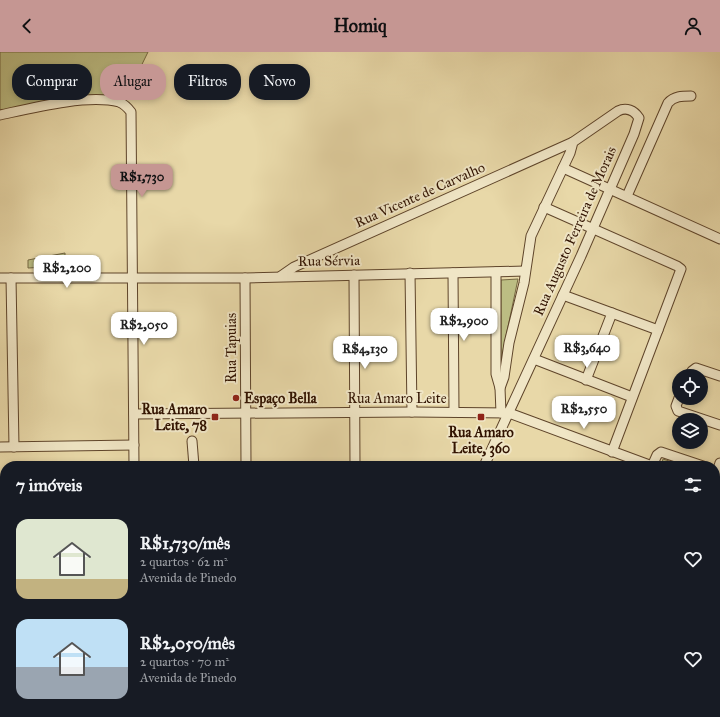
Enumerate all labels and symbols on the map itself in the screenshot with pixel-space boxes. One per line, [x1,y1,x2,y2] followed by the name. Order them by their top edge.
[530,144,620,318] street label: Rua Augusto Ferreira de Morais
[352,159,488,231] street label: Rua Vicente de Carvalho
[105,164,179,198] pin: R$1,730
[298,252,360,270] street label: Rua Sérvia
[30,255,104,289] pin: R$2,200
[427,308,501,342] pin: R$2,900
[107,312,181,346] pin: R$2,050
[223,313,240,383] street label: Rua Tapuias
[550,335,624,369] pin: R$3,640
[328,336,402,370] pin: R$4,130
[244,390,318,408] place label: Espaço Bella
[347,390,447,407] street label: Rua Amaro Leite
[231,393,241,403] marker: Espaço Bella
[547,396,621,430] pin: R$2,550
[141,401,207,434] place label: Rua Amaro Leite, 78
[210,412,220,422] marker: Rua Amaro Leite, 78
[476,412,486,422] marker: Rua Amaro Leite, 360
[448,424,514,458] place label: Rua Amaro Leite, 360

